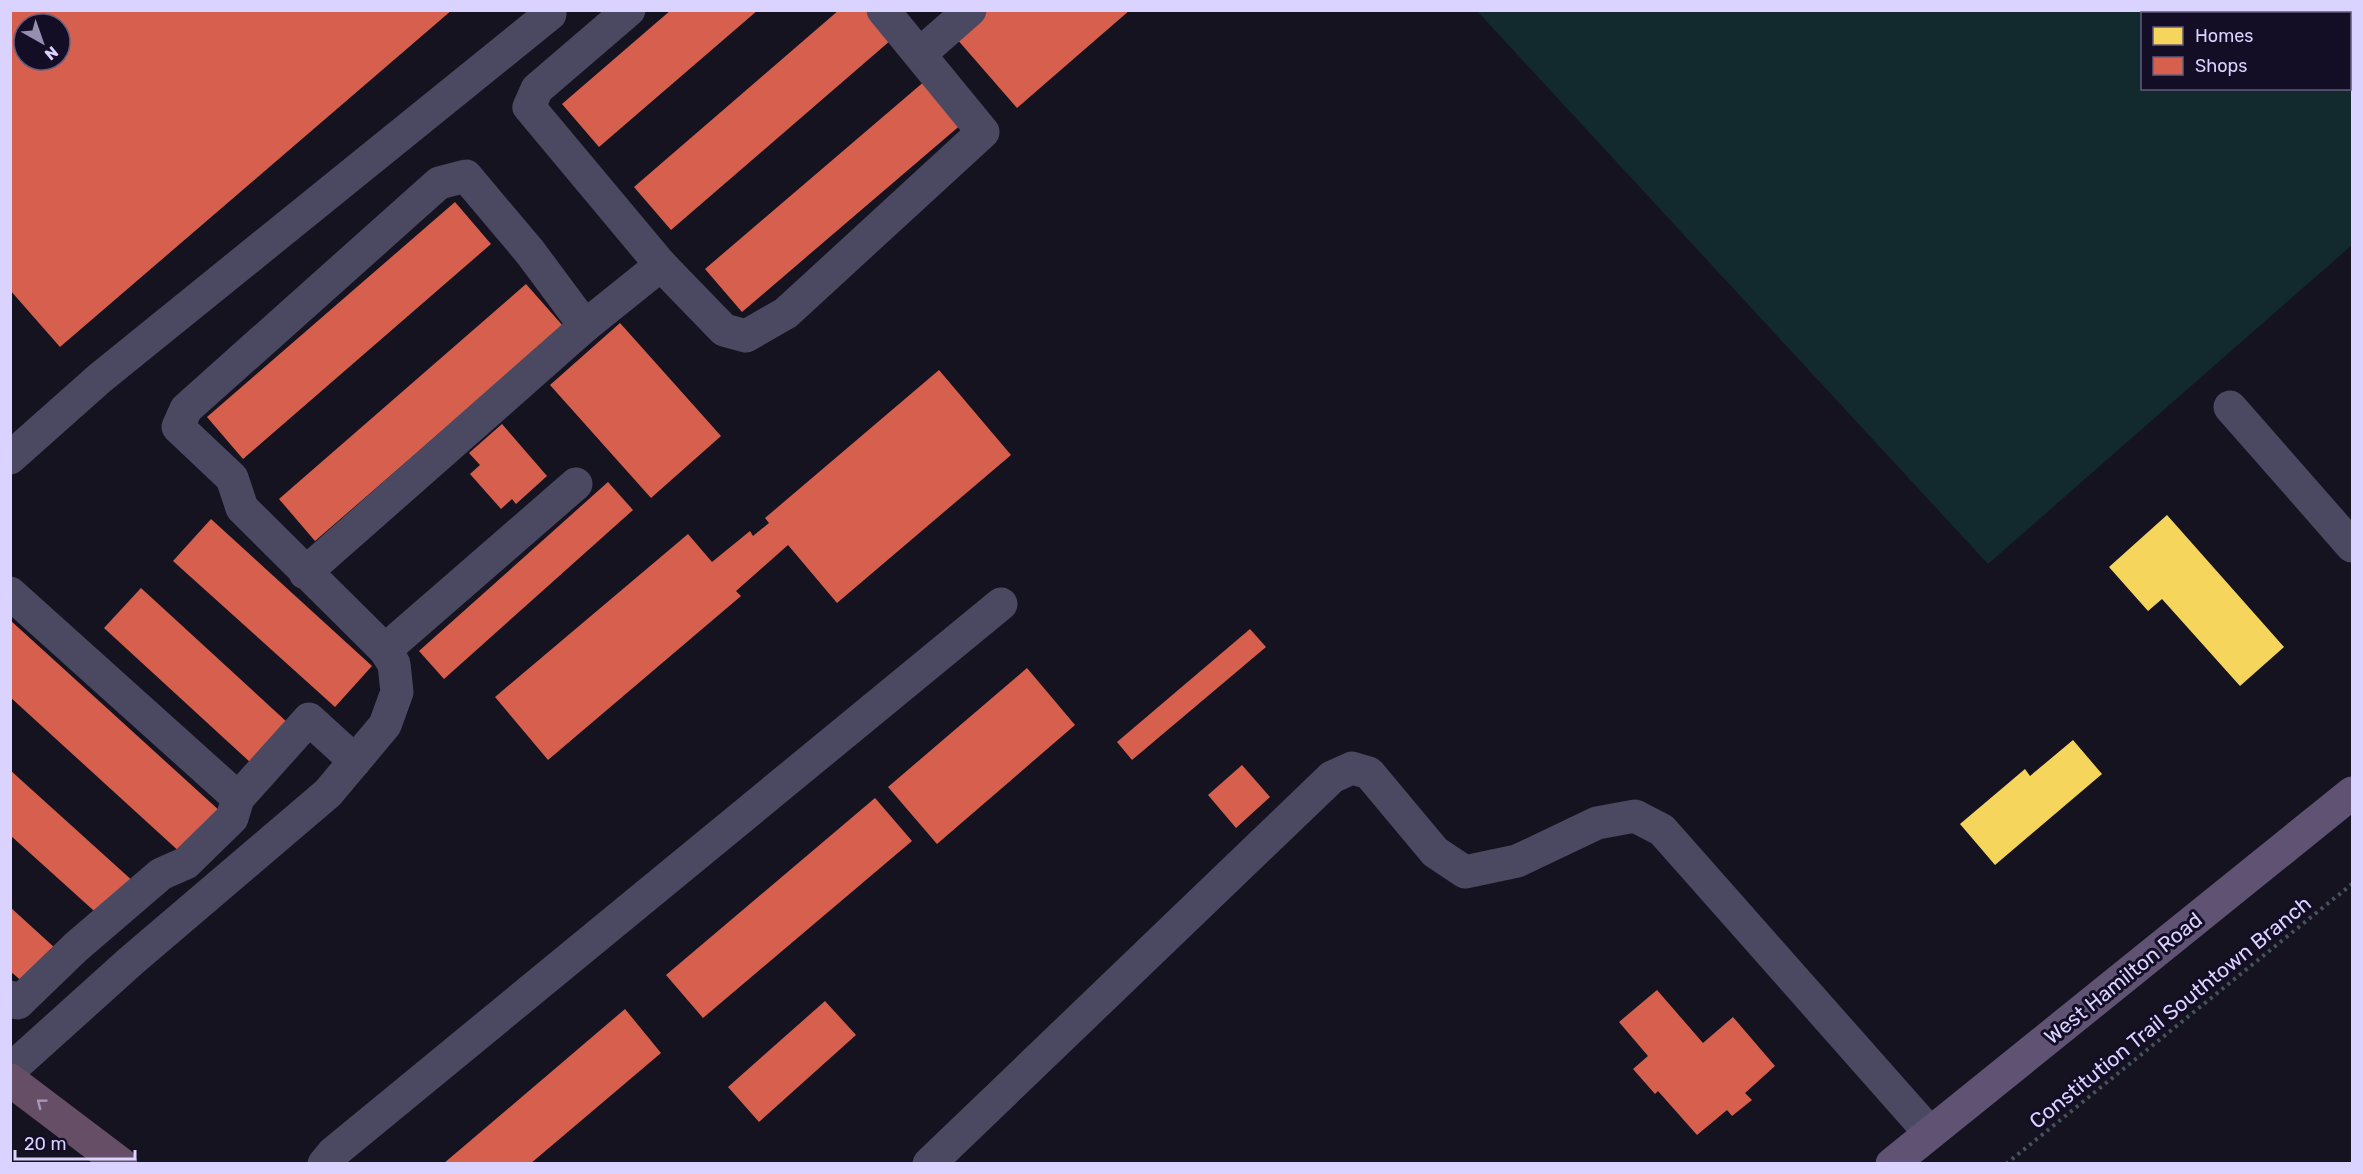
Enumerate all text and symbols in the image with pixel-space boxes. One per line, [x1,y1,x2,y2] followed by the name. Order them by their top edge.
[12,12,72,72] north arrow
[2141,12,2351,90] legend
[2195,25,2253,47] text: Homes
[41,42,62,64] text: N
[2195,55,2247,77] text: Shops
[2024,890,2316,1134] street label: Constitution Trail Southtown Branch
[2039,907,2207,1049] street label: West Hamilton Road
[36,1099,47,1110] one-way arrow
[15,1123,135,1161] scale bar
[24,1133,66,1155] text: 20 m

